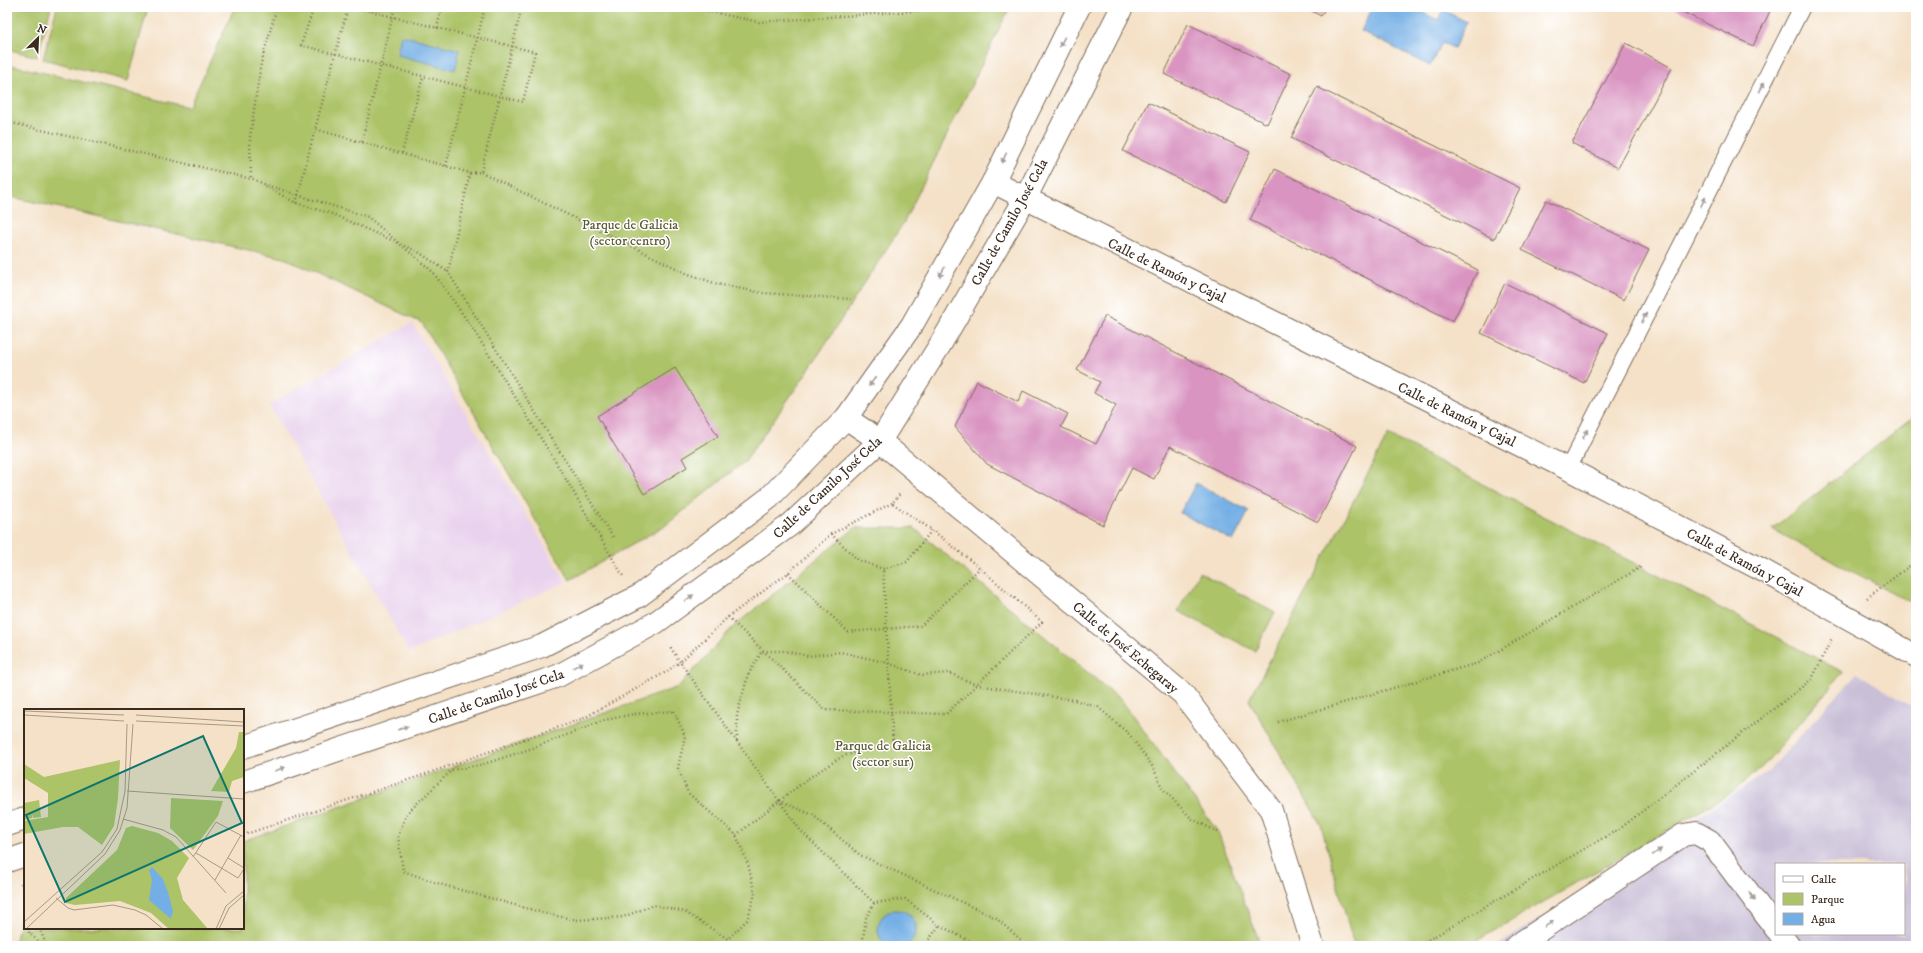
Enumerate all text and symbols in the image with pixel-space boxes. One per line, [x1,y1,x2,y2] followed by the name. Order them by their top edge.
[18,18,58,58] north arrow
[35,22,49,38] text: N
[1059,36,1065,48] one-way arrow
[1759,81,1765,92] one-way arrow
[1001,153,1007,164] one-way arrow
[967,156,1052,289] street label: Calle de Camilo José Cela
[1700,197,1706,208] one-way arrow
[582,216,678,250] park label: Parque de Galicia (sector centro)
[1104,234,1229,308] street label: Calle de Ramón y Cajal
[938,266,945,278] one-way arrow
[1641,313,1647,324] one-way arrow
[868,377,876,387] one-way arrow
[1394,378,1519,452] street label: Calle de Ramón y Cajal
[1582,429,1589,440] one-way arrow
[769,433,886,543] street label: Calle de Camilo José Cela
[1683,525,1807,602] street label: Calle de Ramón y Cajal
[684,594,694,602] one-way arrow
[1069,598,1182,698] street label: Calle de José Echegaray
[572,662,584,668] one-way arrow
[426,665,567,729] street label: Calle de Camilo José Cela
[24,709,244,929] inset map
[398,725,410,731] one-way arrow
[835,737,931,771] park label: Parque de Galicia (sector sur)
[274,766,286,772] one-way arrow
[1652,848,1662,856] one-way arrow
[1775,863,1905,935] legend
[1811,872,1836,887] text: Calle
[1748,891,1756,902] one-way arrow
[1811,892,1844,907] text: Parque
[1811,912,1836,927] text: Agua
[1544,920,1554,928] one-way arrow

